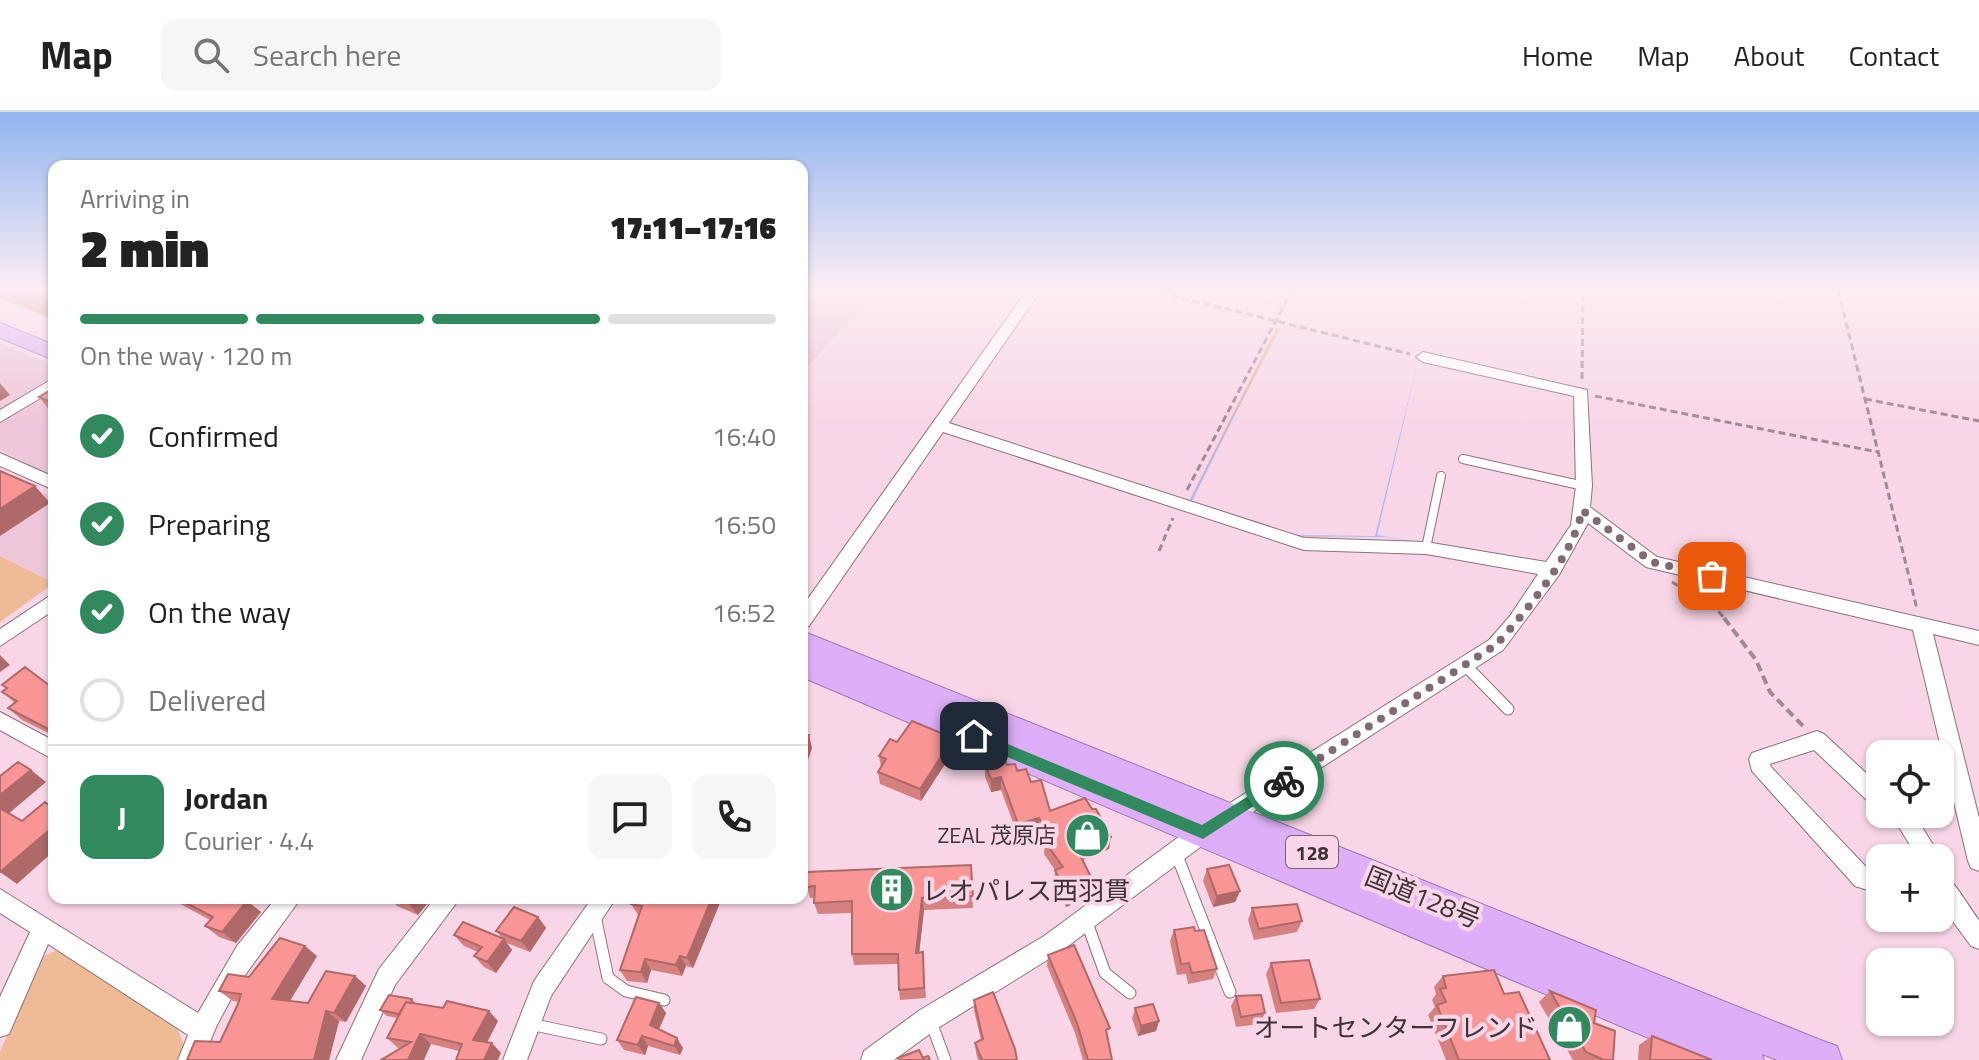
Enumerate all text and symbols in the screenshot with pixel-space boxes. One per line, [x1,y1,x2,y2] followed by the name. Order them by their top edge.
[161,19,721,91] search box
[40,26,113,84] text: Map
[253,32,402,78] text: Search here
[189,33,233,77] icon: search
[1522,34,1593,77] text: Home
[1637,34,1690,77] text: Map
[1734,34,1804,77] text: About
[1848,34,1939,77] text: Contact
[80,179,190,218] text: Arriving in
[610,205,776,251] text: 17:11–17:16
[80,208,209,287] text: 2 min
[80,336,292,375] text: On the way · 120 m
[148,413,279,459] text: Confirmed
[80,414,124,458] icon: check
[712,417,776,456] text: 16:40
[148,501,270,547] text: Preparing
[80,502,124,546] icon: check
[712,505,776,544] text: 16:50
[1678,542,1746,610] pin
[1690,554,1734,598] icon: bag
[148,589,291,635] text: On the way
[80,590,124,634] icon: check
[712,593,776,632] text: 16:52
[148,677,266,723] text: Delivered
[940,702,1008,770] pin
[952,714,996,758] icon: home
[1866,740,1954,1036] map controls
[1866,740,1954,828] button: locate
[1244,741,1324,821] courier
[1262,759,1306,803] icon: bike
[184,775,268,821] text: Jordan
[588,775,672,859] button: chat
[692,775,776,859] button: phone
[117,794,127,840] text: J
[1063,811,1111,859] shop icon: ZEAL 茂原店
[938,818,1056,852] place label: ZEAL 茂原店
[184,821,314,860] text: Courier · 4.4
[1286,836,1338,868] road number: 128
[1866,844,1954,932] button: +
[1359,856,1487,938] street label: 国道128号
[867,866,915,914] building icon: レオパレス西羽貫
[922,871,1130,910] place label: レオパレス西羽貫
[1866,948,1954,1036] button: −
[1545,1003,1593,1051] shop icon: オートセンターフレンド
[1254,1008,1538,1047] place label: オートセンターフレンド

